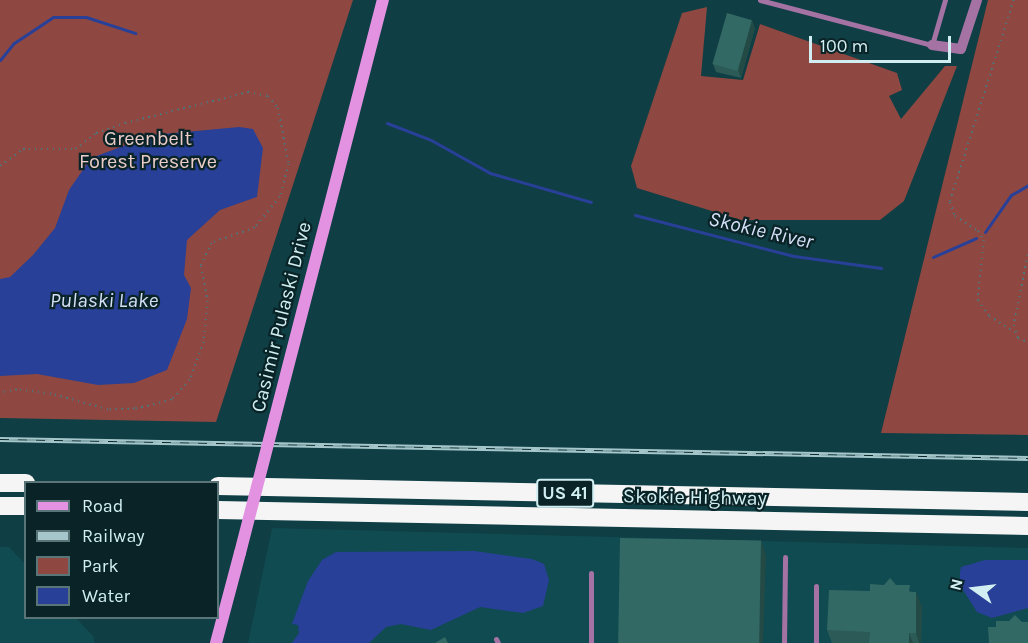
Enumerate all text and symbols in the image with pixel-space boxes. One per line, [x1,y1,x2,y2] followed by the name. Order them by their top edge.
[812,24,954,62] scale bar
[820,35,868,57] text: 100 m
[79,126,217,173] park label: Greenbelt Forest Preserve
[706,206,816,254] water label: Skokie River
[246,219,316,415] street label: Casimir Pulaski Drive
[50,287,158,313] water label: Pulaski Lake
[535,478,595,508] road number: US 41
[24,481,219,619] legend
[623,484,767,510] street label: Skokie Highway
[82,495,123,517] text: Road
[82,525,145,547] text: Railway
[82,555,119,577] text: Park
[944,559,1004,619] north arrow
[945,577,967,592] text: N
[82,585,130,607] text: Water

